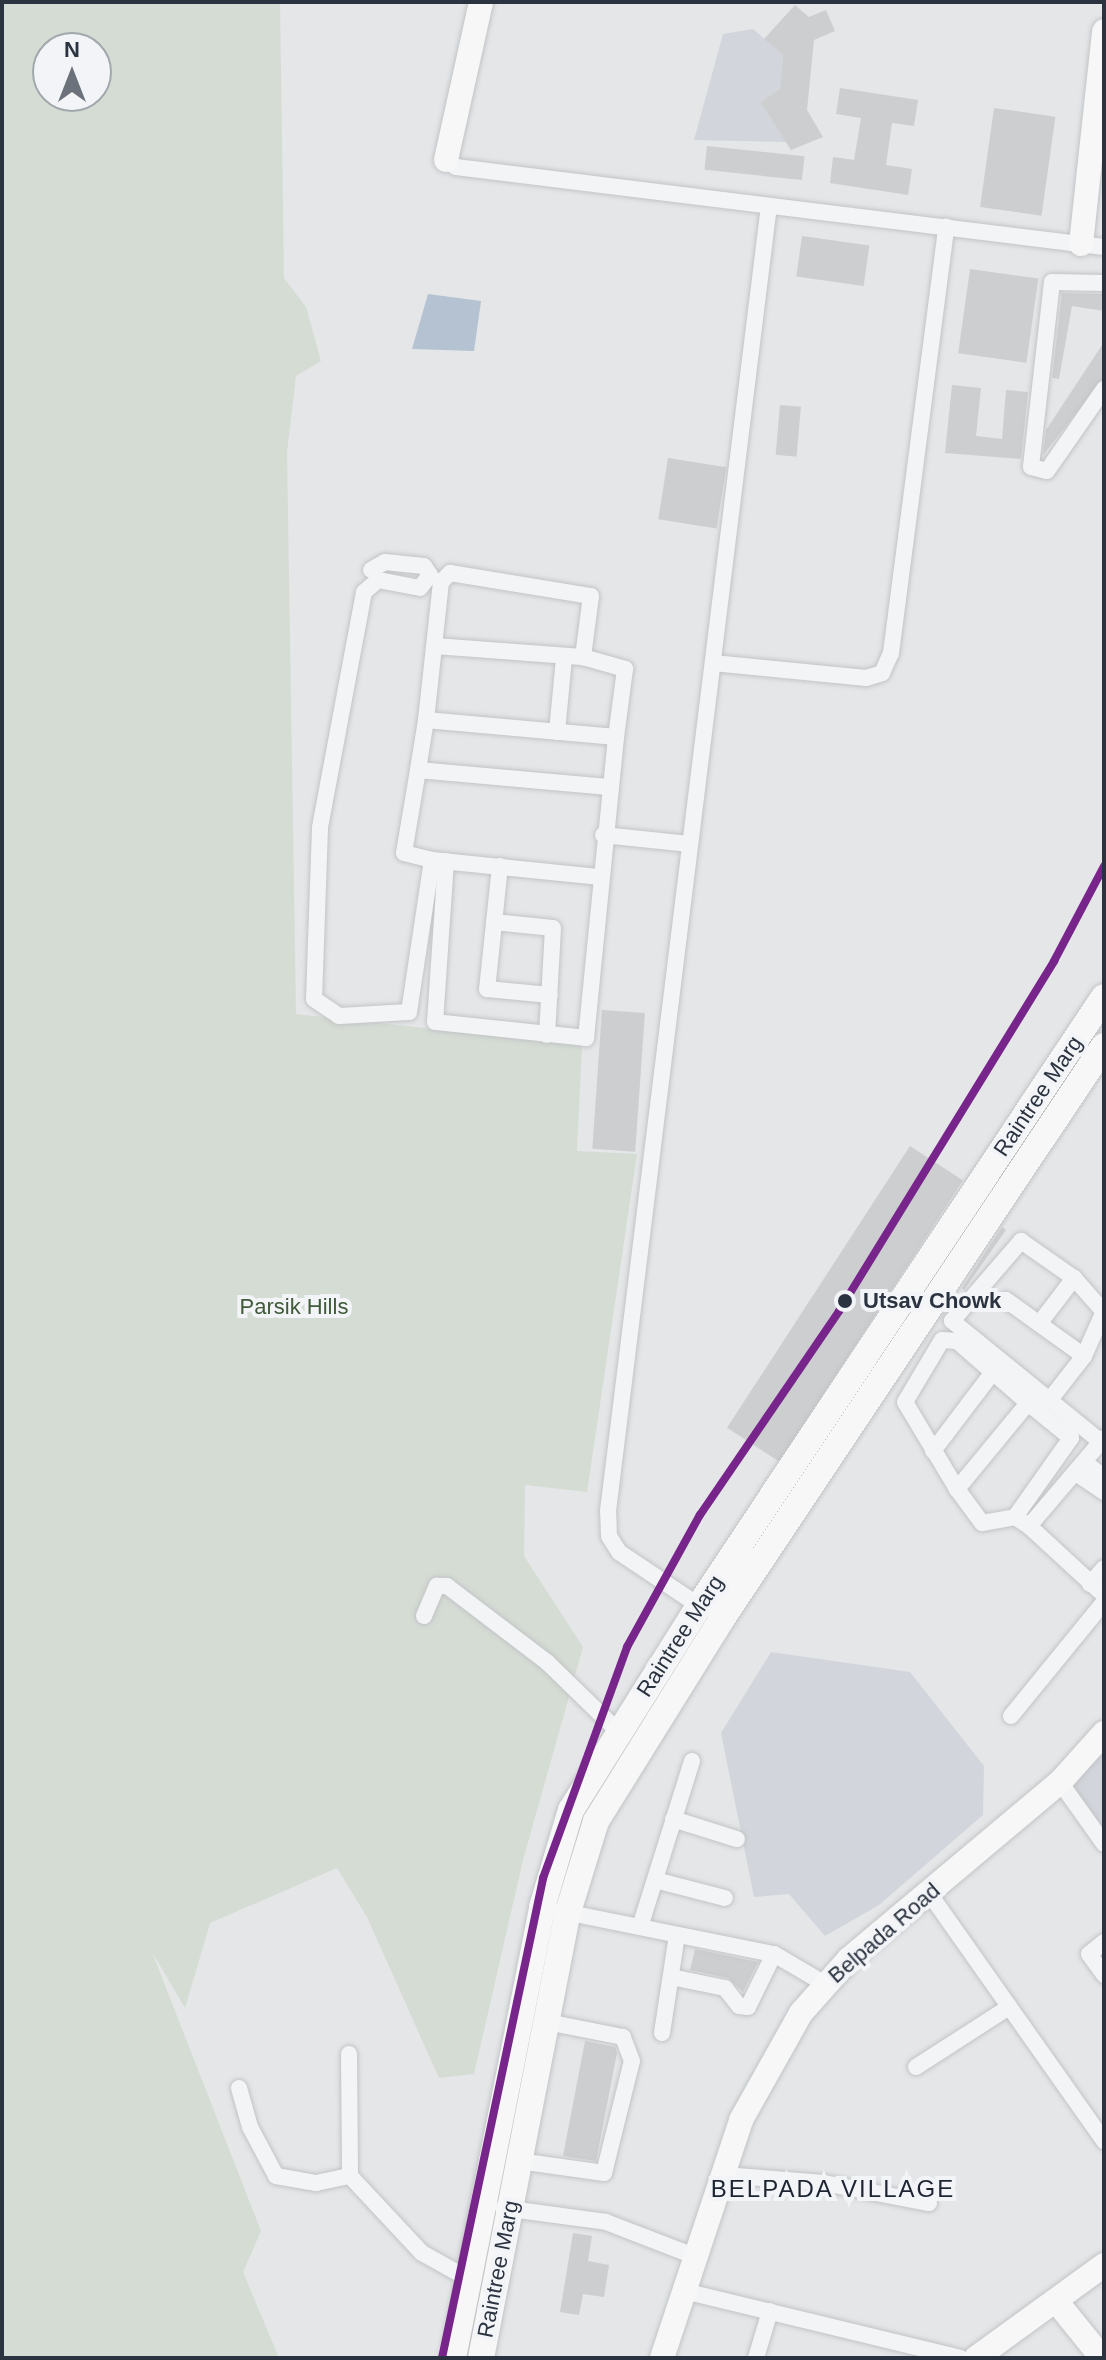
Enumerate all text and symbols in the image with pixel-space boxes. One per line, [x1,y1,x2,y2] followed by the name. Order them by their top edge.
[32,32,112,112] north arrow
[64,37,80,62] text: N
[988,1031,1088,1161] street label: Raintree Marg
[863,1288,1001,1314] place label: Utsav Chowk
[834,1290,856,1312] marker: Utsav Chowk
[240,1294,348,1320] park label: Parsik Hills
[631,1570,729,1702] street label: Raintree Marg
[823,1877,945,1989] street label: Belpada Road
[710,2175,956,2203] district label: BELPADA VILLAGE
[472,2198,524,2340] street label: Raintree Marg

